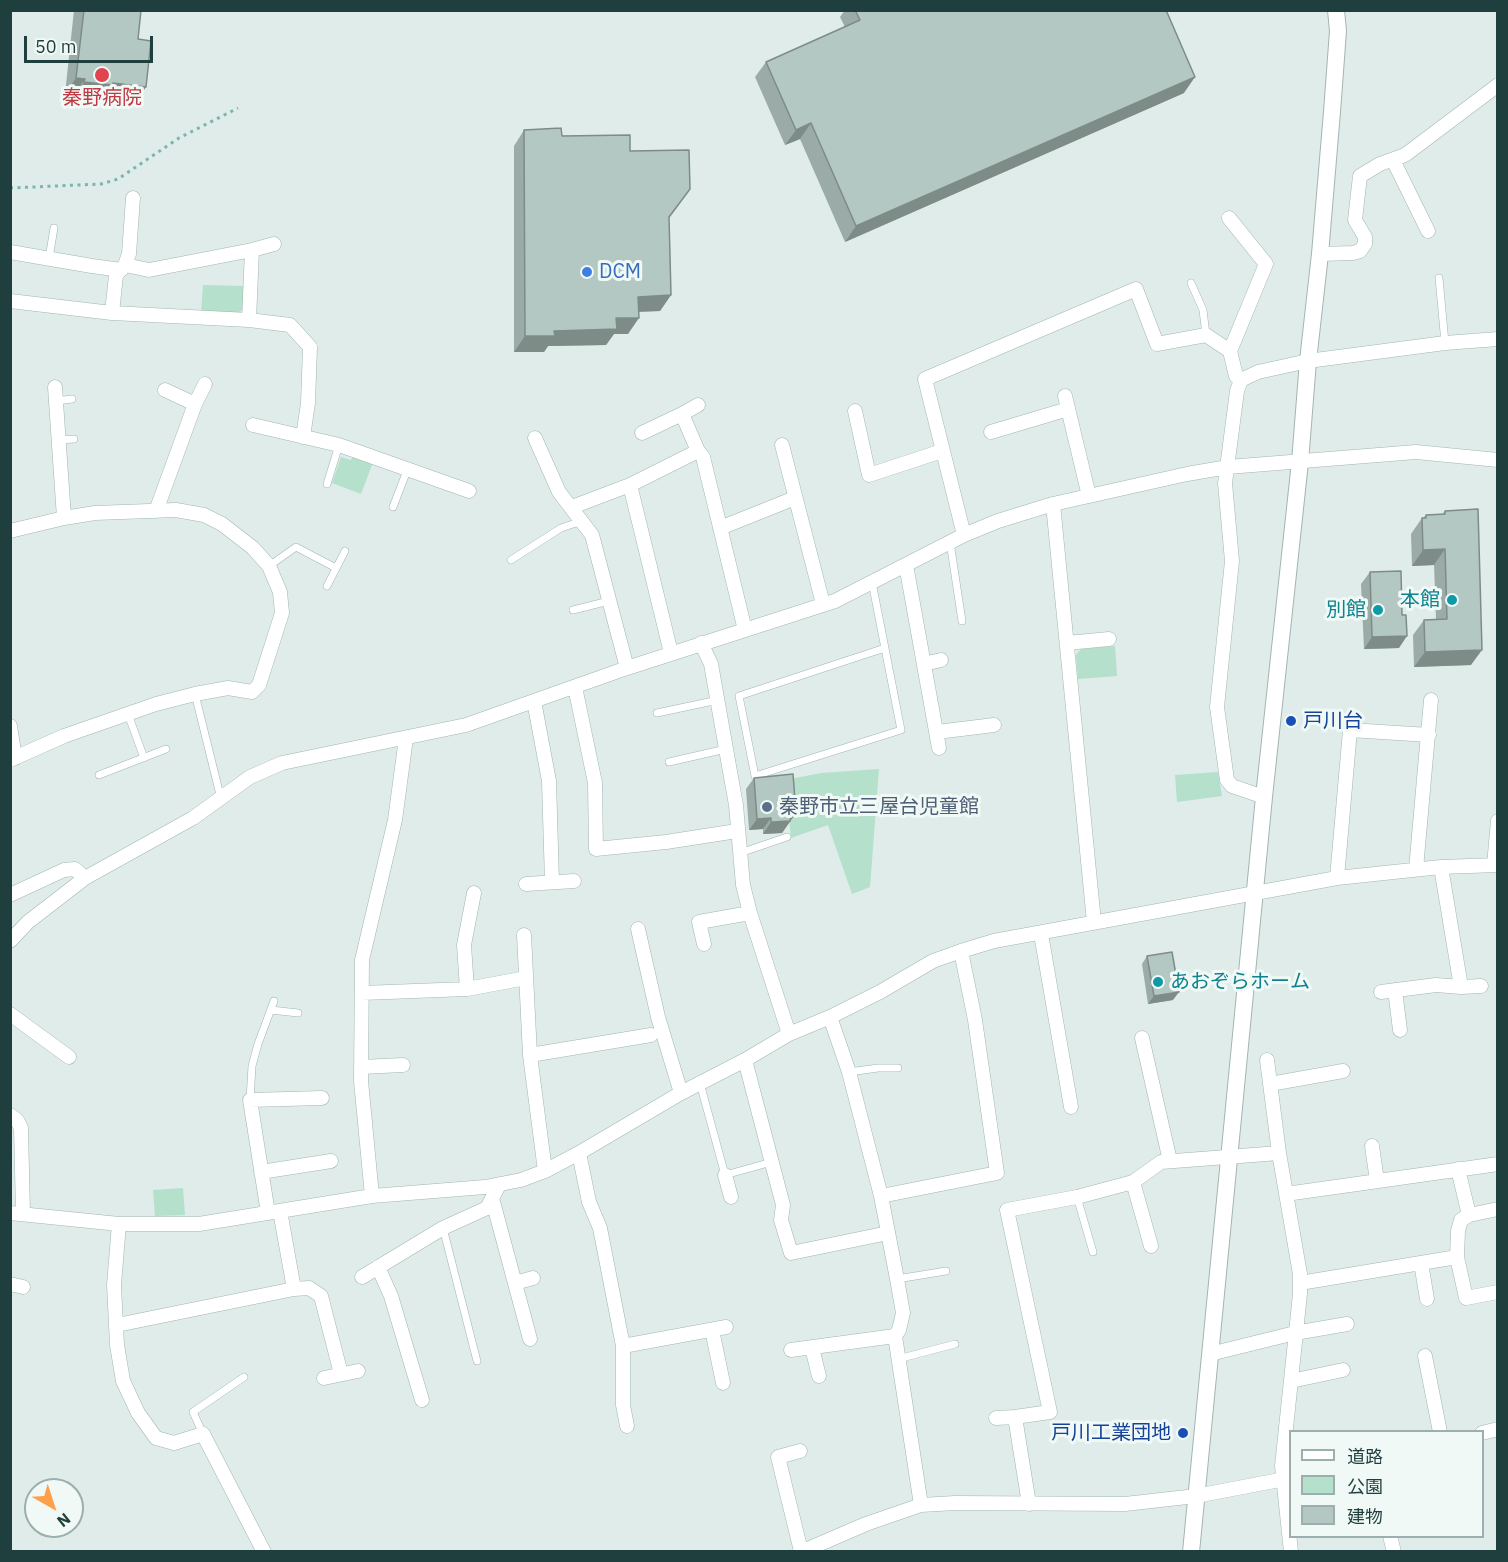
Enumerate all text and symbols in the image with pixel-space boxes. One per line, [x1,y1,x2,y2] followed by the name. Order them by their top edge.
[27,24,156,62] scale bar
[35,35,77,58] text: 50 m
[93,66,111,84] marker: 秦野病院
[62,86,142,110] place label: 秦野病院
[599,260,641,284] place label: DCM
[580,265,594,279] marker: DCM
[1400,588,1440,612] place label: 本館
[1445,593,1459,607] marker: 本館
[1326,598,1366,622] place label: 別館
[1371,603,1385,617] marker: 別館
[1303,709,1363,733] place label: 戸川台
[1284,714,1298,728] marker: 戸川台
[779,795,979,819] place label: 秦野市立三屋台児童館
[760,800,774,814] marker: 秦野市立三屋台児童館
[1170,970,1310,994] place label: あおぞらホーム
[1151,975,1165,989] marker: あおぞらホーム
[1051,1421,1171,1445] place label: 戸川工業団地
[1176,1426,1190,1440] marker: 戸川工業団地
[1289,1430,1484,1538] legend
[1347,1445,1383,1468] text: 道路
[1347,1475,1383,1498] text: 公園
[24,1478,84,1538] north arrow
[1347,1505,1383,1528] text: 建物
[53,1509,75,1532] text: N

